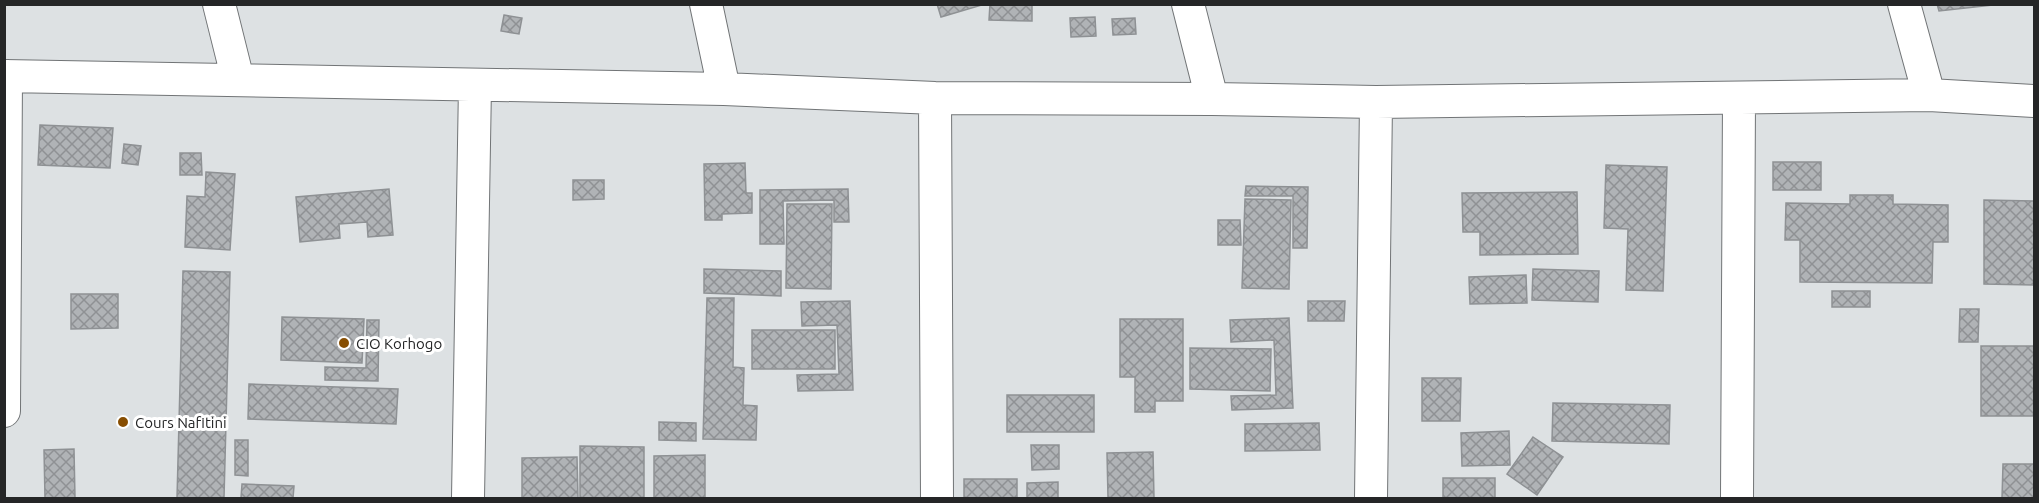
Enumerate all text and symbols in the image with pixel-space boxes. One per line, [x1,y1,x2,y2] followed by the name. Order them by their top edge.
[356,335,442,352] place label: CIO Korhogo
[337,336,351,350] marker: CIO Korhogo
[135,414,227,431] place label: Cours Nafitini
[116,415,130,429] marker: Cours Nafitini

